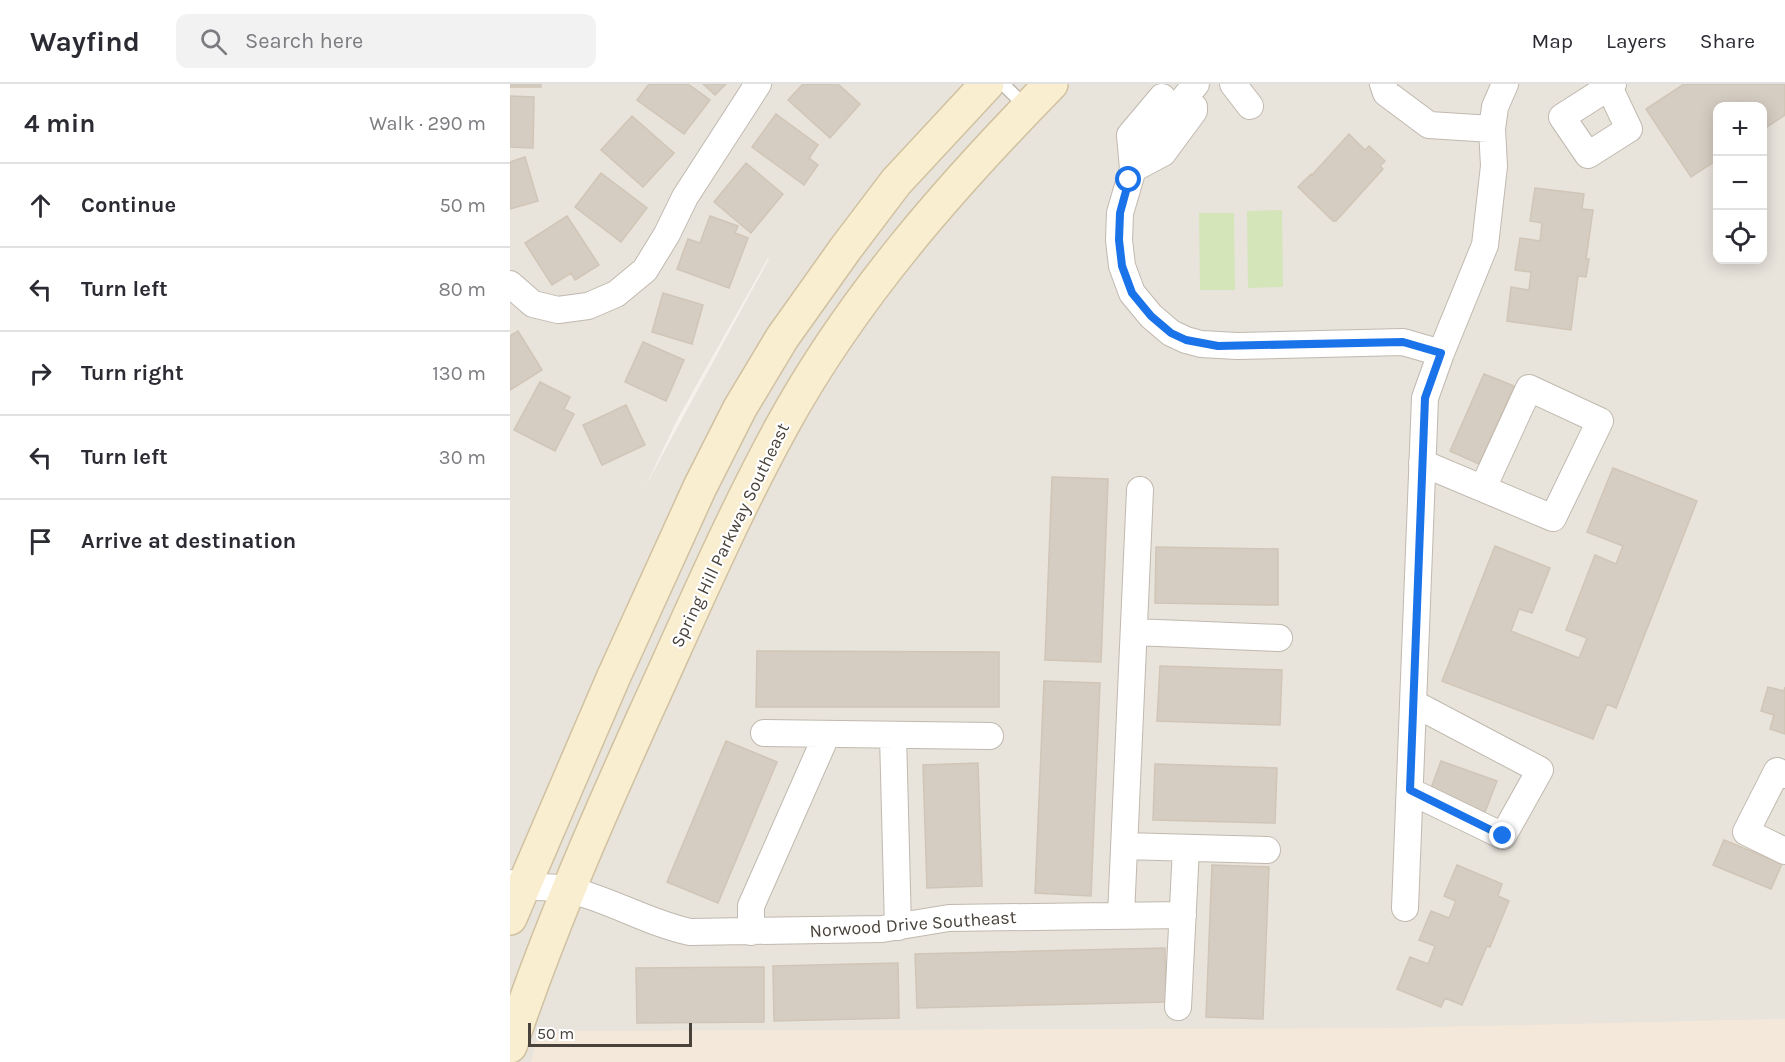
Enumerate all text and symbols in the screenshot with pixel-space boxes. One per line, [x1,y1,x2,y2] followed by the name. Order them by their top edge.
[176,14,596,68] search box
[30,25,140,58] text: Wayfind
[197,25,230,58] icon: search
[245,28,363,54] text: Search here
[1531,29,1573,53] text: Map
[1606,29,1667,53] text: Layers
[1700,29,1755,53] text: Share
[1713,102,1767,264] map controls
[1713,102,1767,156] button: +
[24,108,95,139] text: 4 min
[369,112,486,135] text: Walk · 290 m
[1713,156,1767,210] button: −
[1115,166,1141,192] route start
[24,189,57,222] icon: ahead
[81,192,176,218] text: Continue
[439,194,486,217] text: 50 m
[1713,210,1767,264] button: locate
[24,273,57,306] icon: left
[81,276,168,302] text: Turn left
[438,278,486,301] text: 80 m
[24,357,57,390] icon: right
[81,360,184,386] text: Turn right
[432,362,486,385] text: 130 m
[666,419,794,651] street label: Spring Hill Parkway Southeast
[24,441,57,474] icon: left
[81,444,168,470] text: Turn left
[439,446,486,469] text: 30 m
[24,525,57,558] icon: arrive
[81,528,296,554] text: Arrive at destination
[1489,822,1515,848] route end
[809,906,1017,942] street label: Norwood Drive Southeast
[528,1020,692,1048] scale bar
[537,1024,574,1043] text: 50 m

